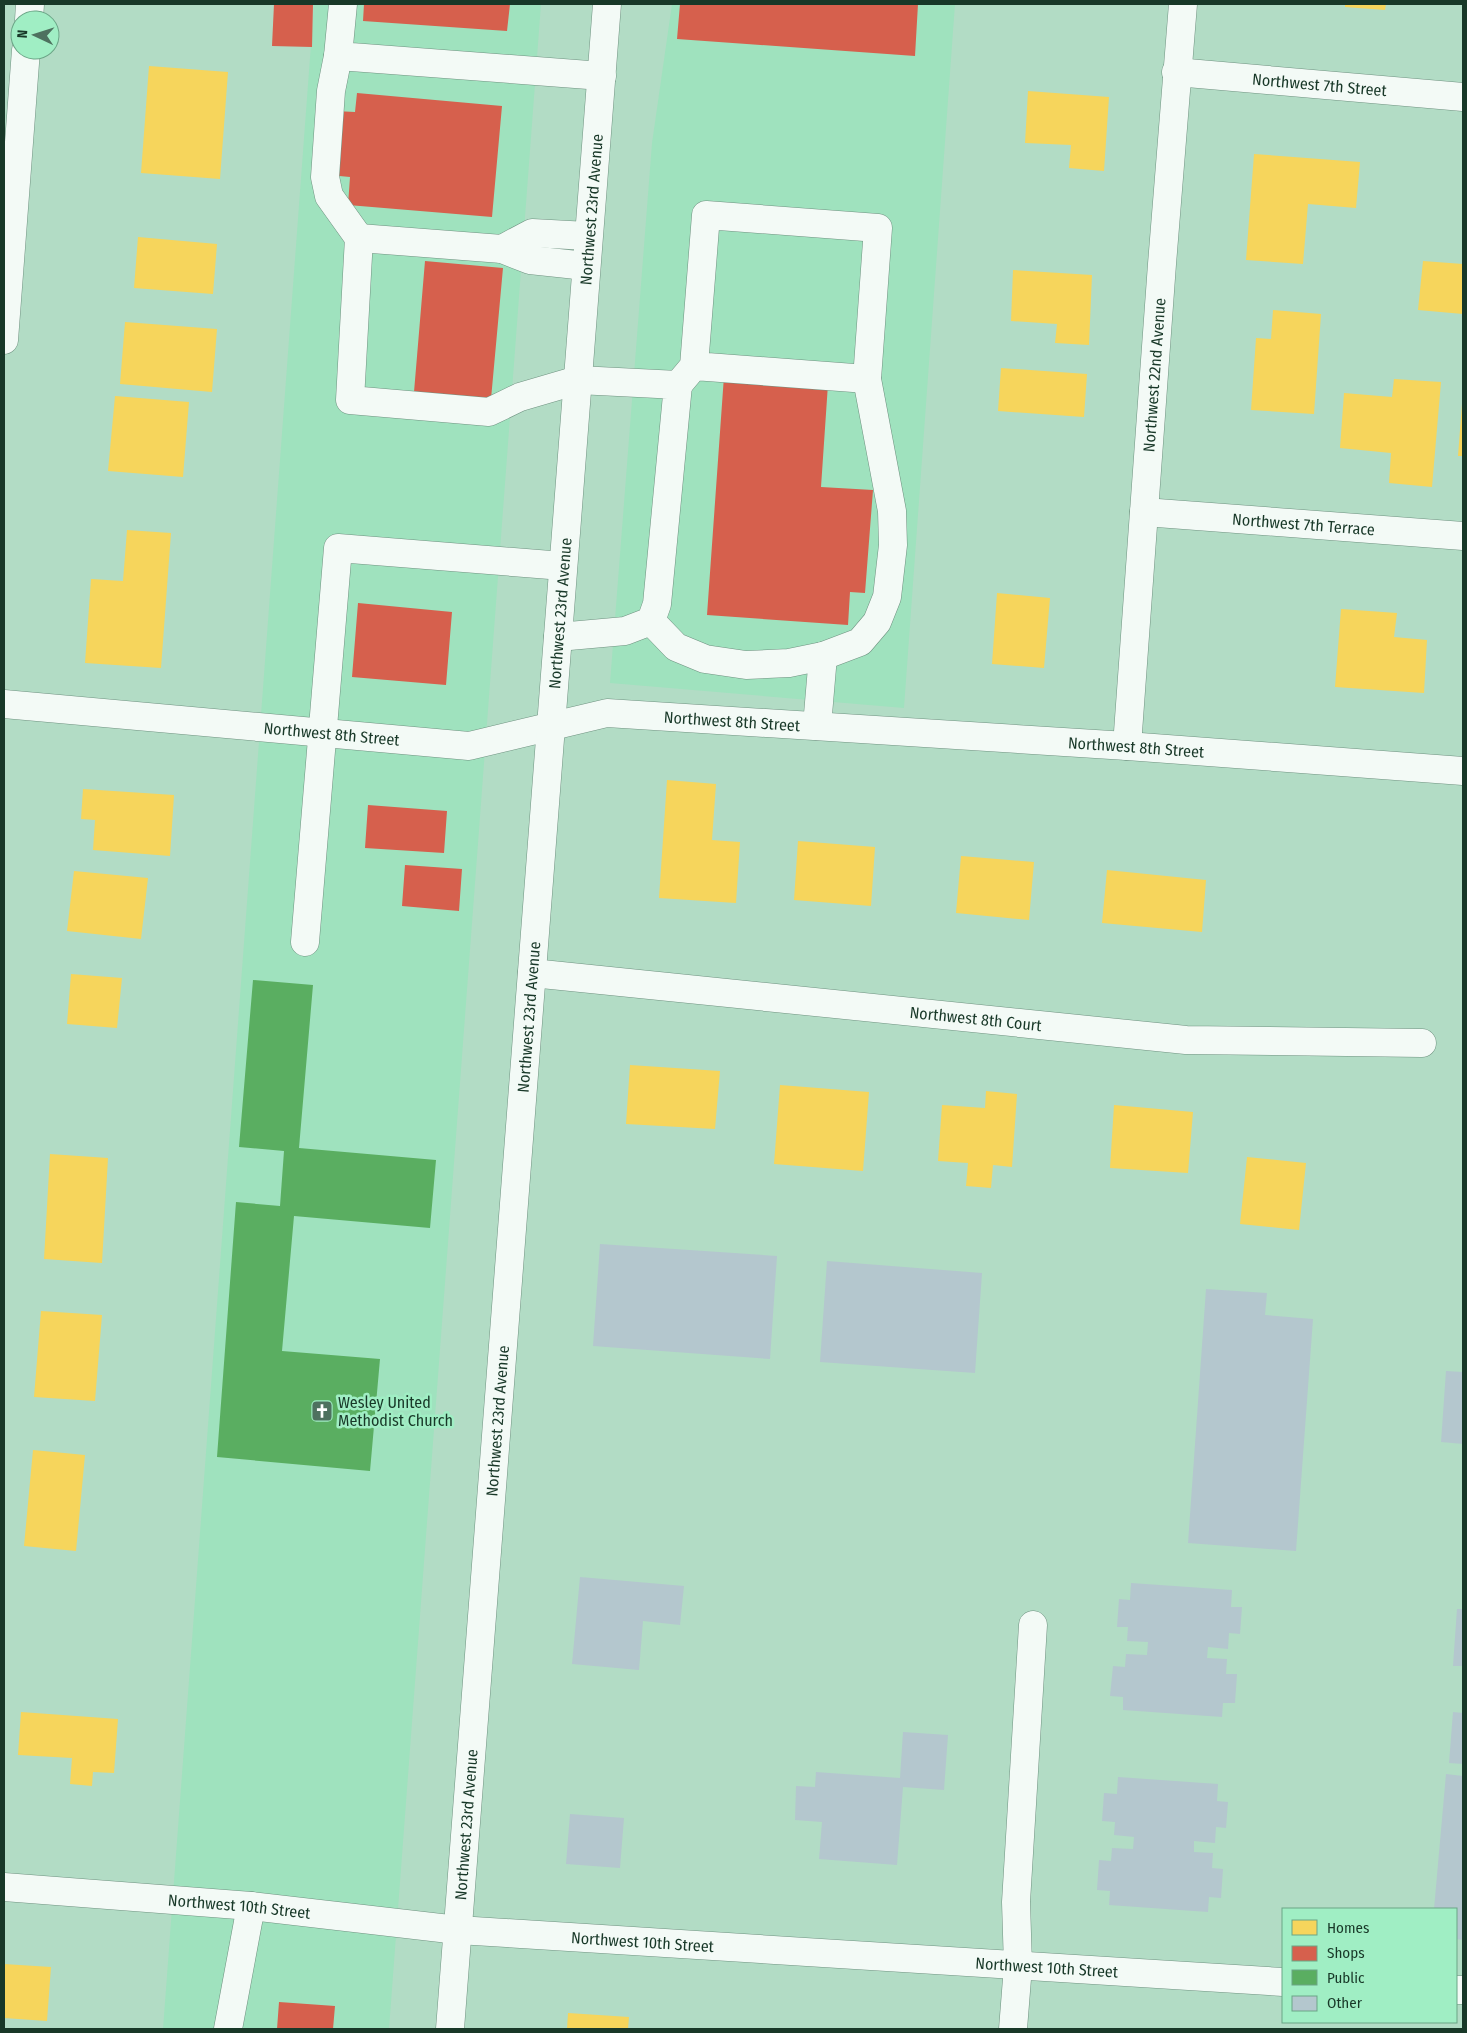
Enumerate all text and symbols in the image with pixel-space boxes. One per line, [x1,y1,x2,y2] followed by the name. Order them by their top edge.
[10,10,60,60] north arrow
[14,29,31,39] text: N
[1251,70,1388,100] street label: Northwest 7th Street
[576,133,607,286] street label: Northwest 23rd Avenue
[1139,297,1170,453] street label: Northwest 22nd Avenue
[1232,510,1376,539] street label: Northwest 7th Terrace
[545,537,576,690] street label: Northwest 23rd Avenue
[663,708,801,735] street label: Northwest 8th Street
[263,718,401,750] street label: Northwest 8th Street
[1067,733,1206,762] street label: Northwest 8th Street
[514,941,544,1093] street label: Northwest 23rd Avenue
[909,1003,1043,1035] street label: Northwest 8th Court
[482,1345,513,1497] street label: Northwest 23rd Avenue
[338,1393,453,1430] place label: Wesley United Methodist Church
[310,1399,334,1423] church icon: Wesley United Methodist Church
[451,1748,482,1901] street label: Northwest 23rd Avenue
[167,1891,312,1923] street label: Northwest 10th Street
[1282,1908,1457,2023] legend
[1327,1919,1369,1937] text: Homes
[571,1928,715,1956] street label: Northwest 10th Street
[1327,1944,1365,1962] text: Shops
[975,1954,1119,1982] street label: Northwest 10th Street
[1327,1969,1365,1987] text: Public
[1327,1994,1363,2012] text: Other

